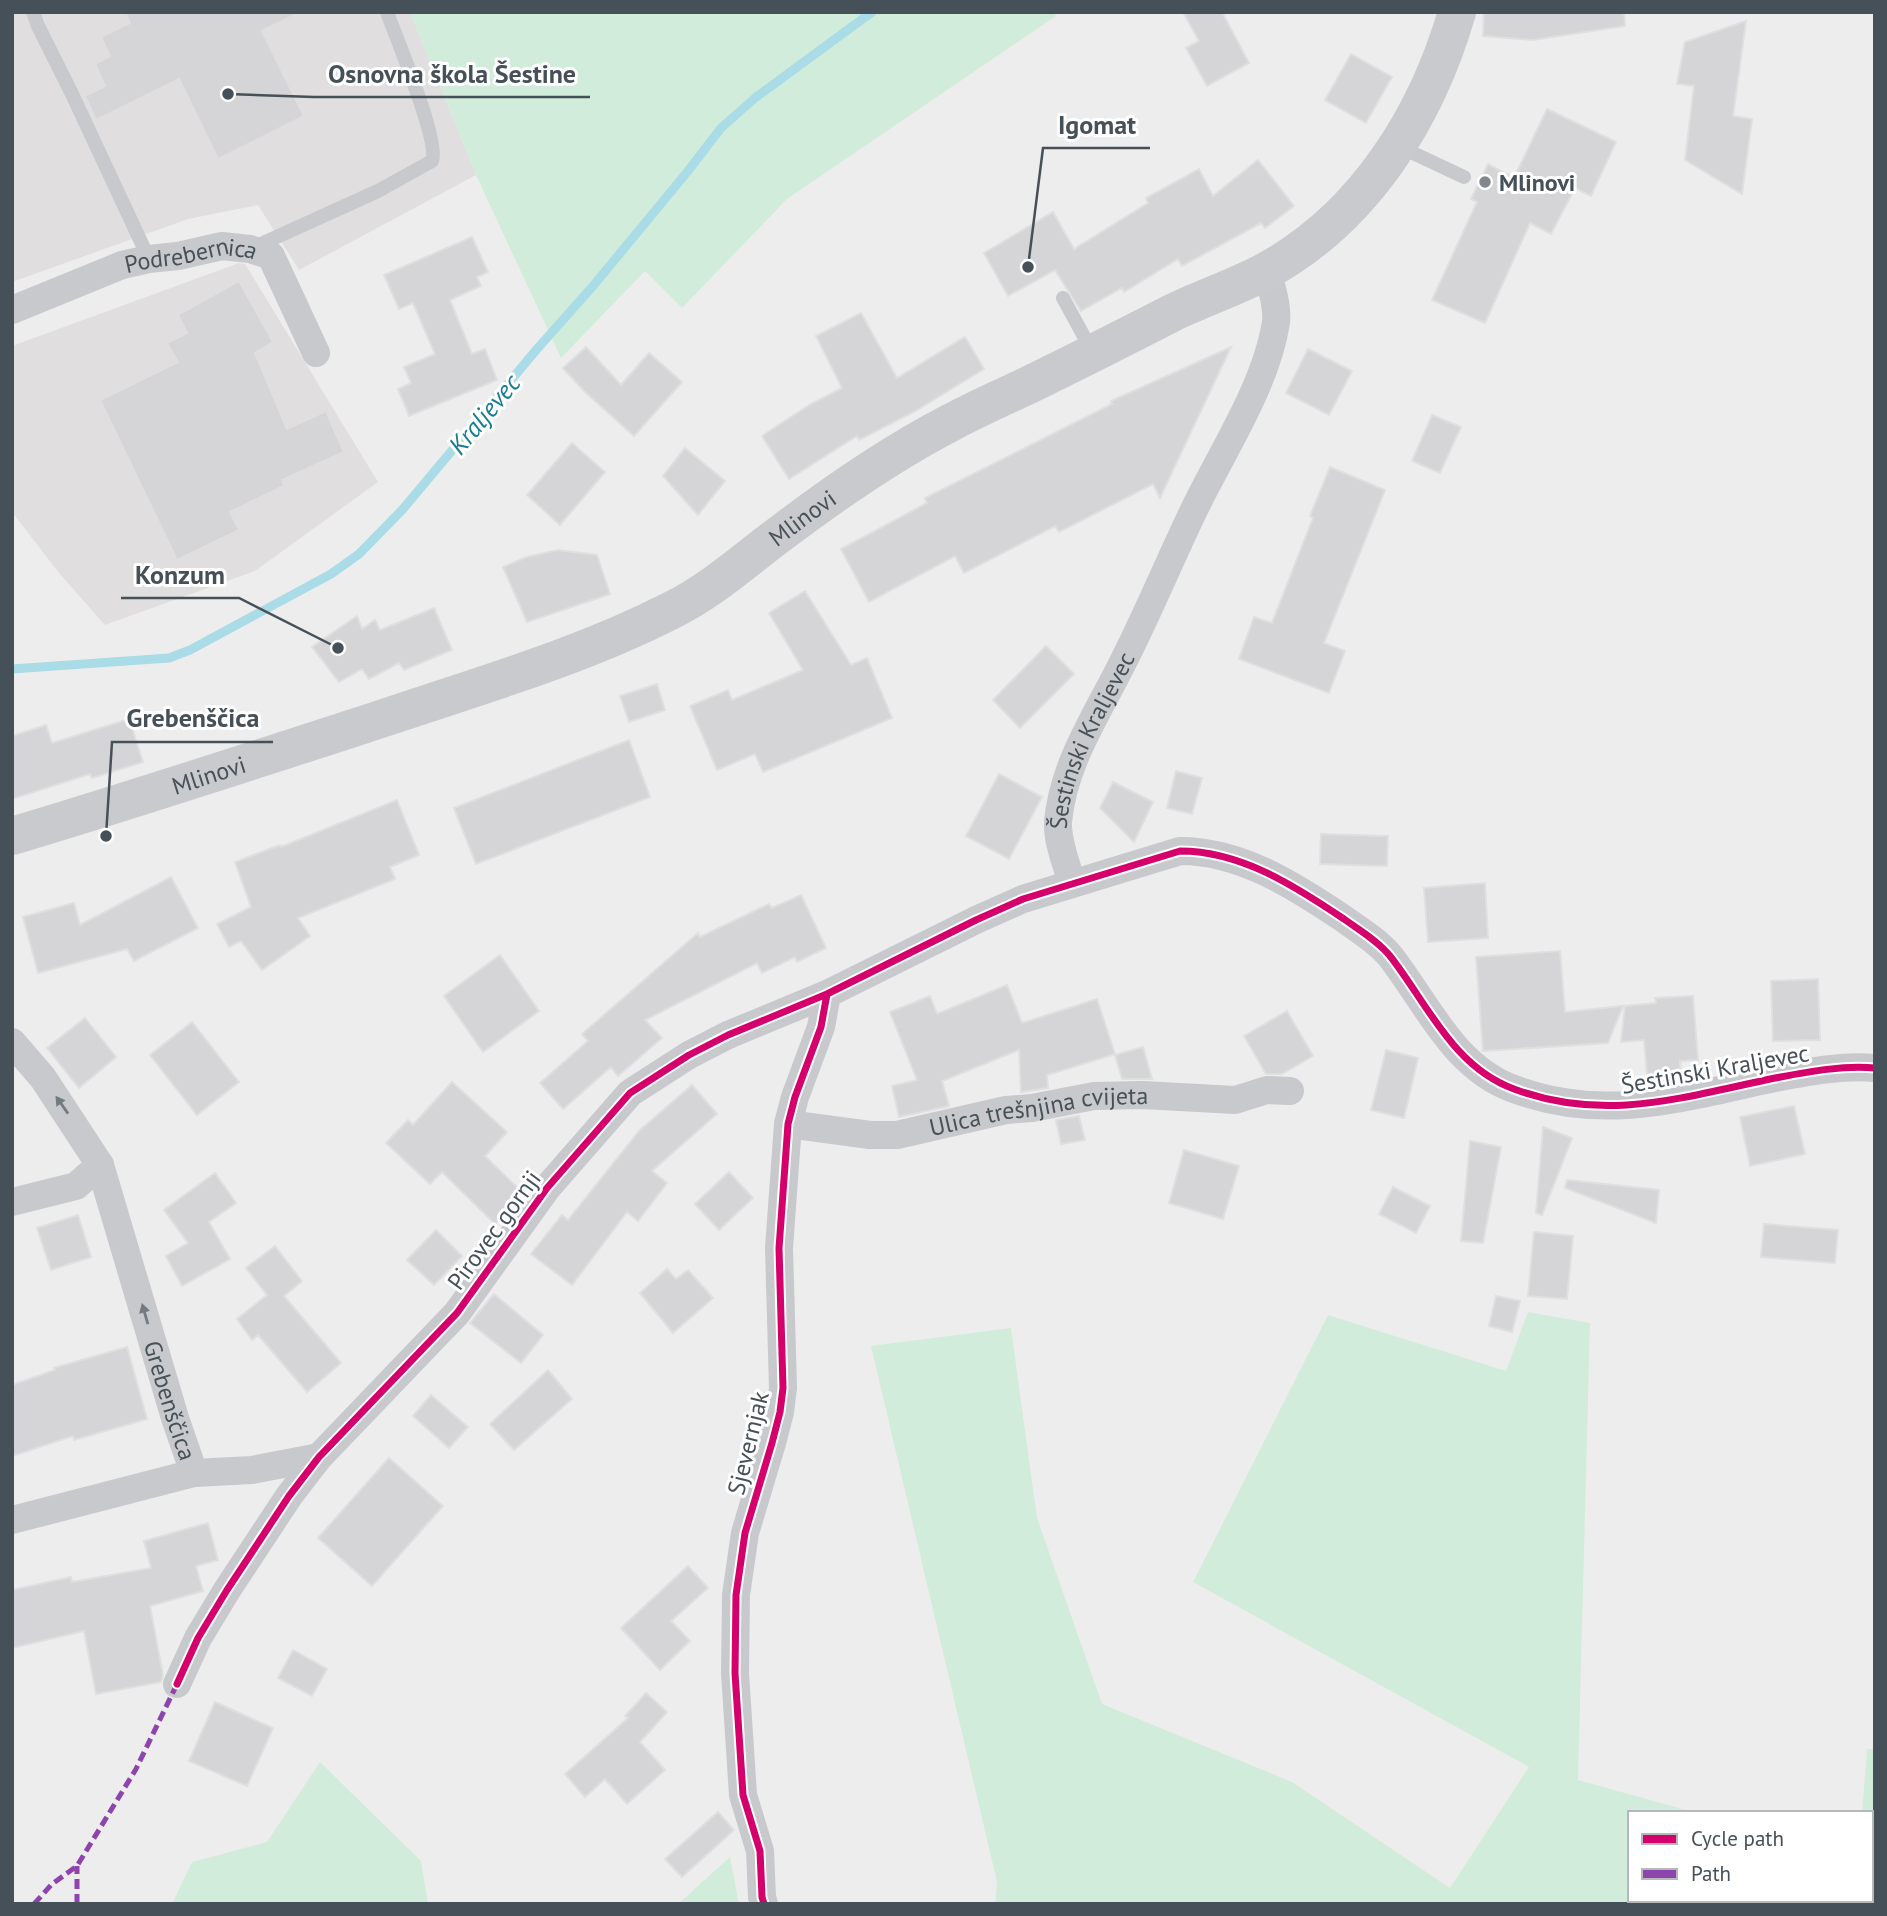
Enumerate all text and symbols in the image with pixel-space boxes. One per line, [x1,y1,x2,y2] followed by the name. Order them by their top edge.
[314,50,590,97] callout: Osnovna škola Šestine
[328,57,576,90] text: Osnovna škola Šestine
[1043,101,1150,148] callout: Igomat
[1058,108,1136,141] text: Igomat
[1499,167,1575,198] place label: Mlinovi
[1477,174,1493,190] marker: Mlinovi
[122,230,262,279] street label: Podrebernica
[441,366,528,461] water label: Kraljevec
[762,483,842,553] street label: Mlinovi
[121,551,239,598] callout: Konzum
[135,558,225,591] text: Konzum
[1042,646,1141,830] street label: Šestinski Kraljevec
[112,695,273,742] callout: Grebenščica
[127,701,259,734] text: Grebenščica
[168,748,250,801] street label: Mlinovi
[1619,1037,1812,1101] street label: Šestinski Kraljevec
[926,1079,1148,1143] street label: Ulica trešnjina cvijeta
[55,1096,69,1114] one-way arrow
[440,1164,548,1296] street label: Pirovec gornji
[140,1304,150,1325] one-way arrow
[137,1337,204,1464] street label: Grebenščica
[720,1388,776,1498] street label: Sjevernjak
[1628,1811,1873,1902] legend
[1691,1825,1784,1852] text: Cycle path
[1691,1860,1731,1887] text: Path

